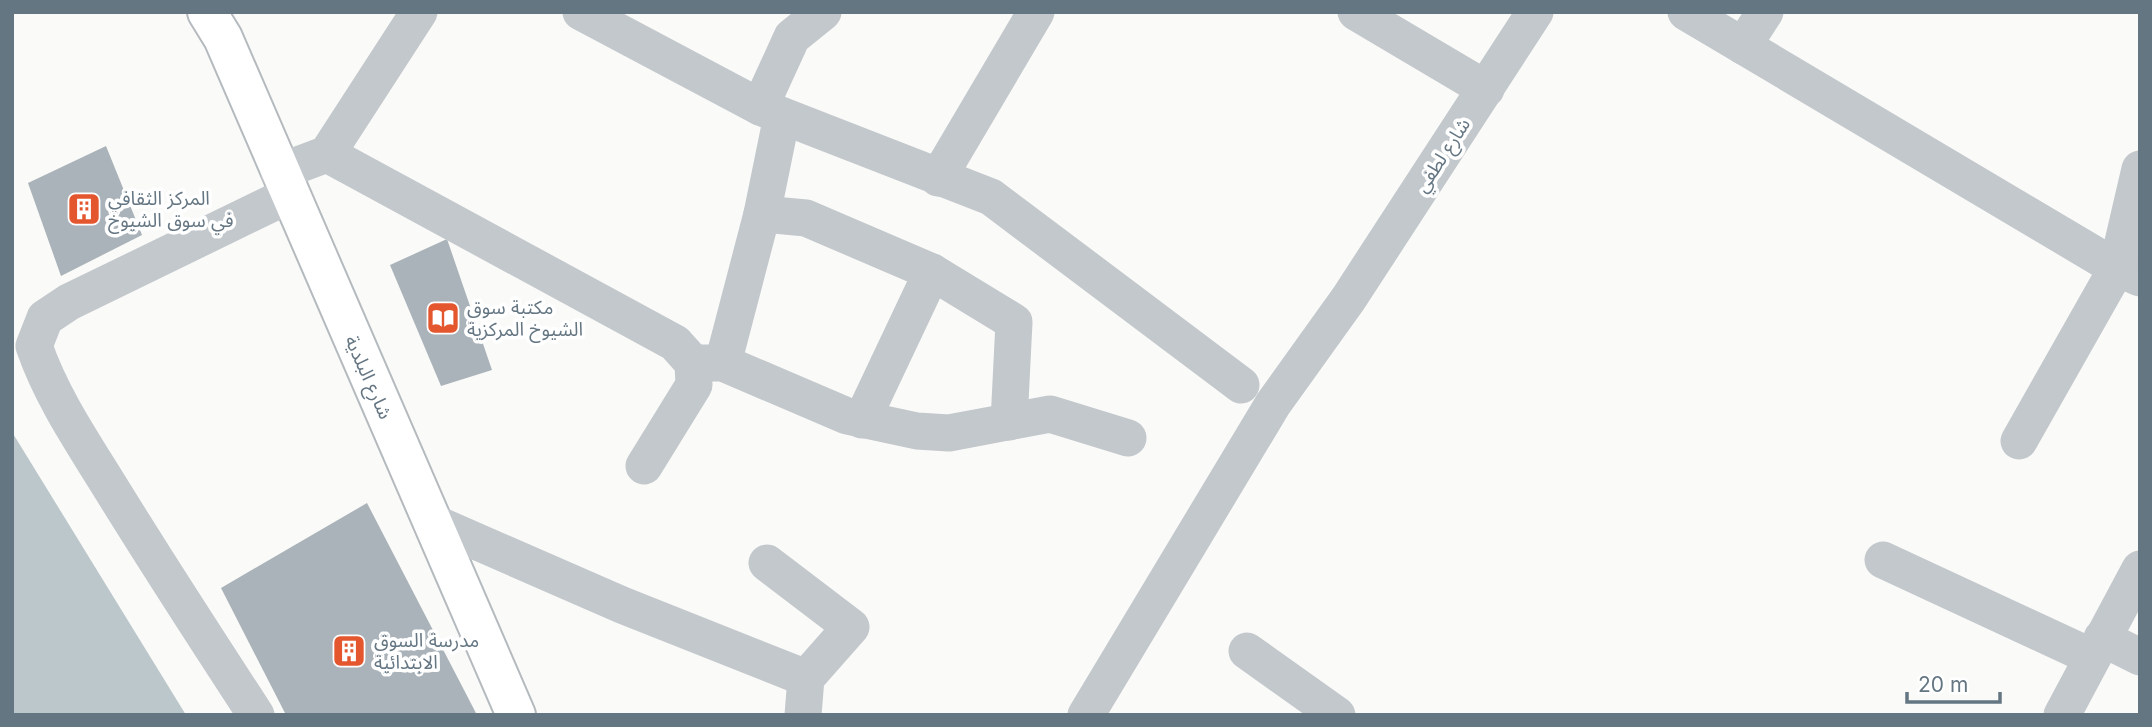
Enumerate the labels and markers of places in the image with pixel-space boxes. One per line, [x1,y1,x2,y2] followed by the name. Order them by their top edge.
[108,187,234,235] place label: المركز الثقافي في سوق الشيوخ
[65,190,103,228] building icon: المركز الثقافي في سوق الشيوخ
[467,296,583,343] place label: مكتبة سوق الشيوخ المركزية
[424,299,462,337] library icon: مكتبة سوق الشيوخ المركزية
[374,629,479,674] place label: مدرسة السوق الابتدائية
[330,632,368,670] building icon: مدرسة السوق الابتدائية

